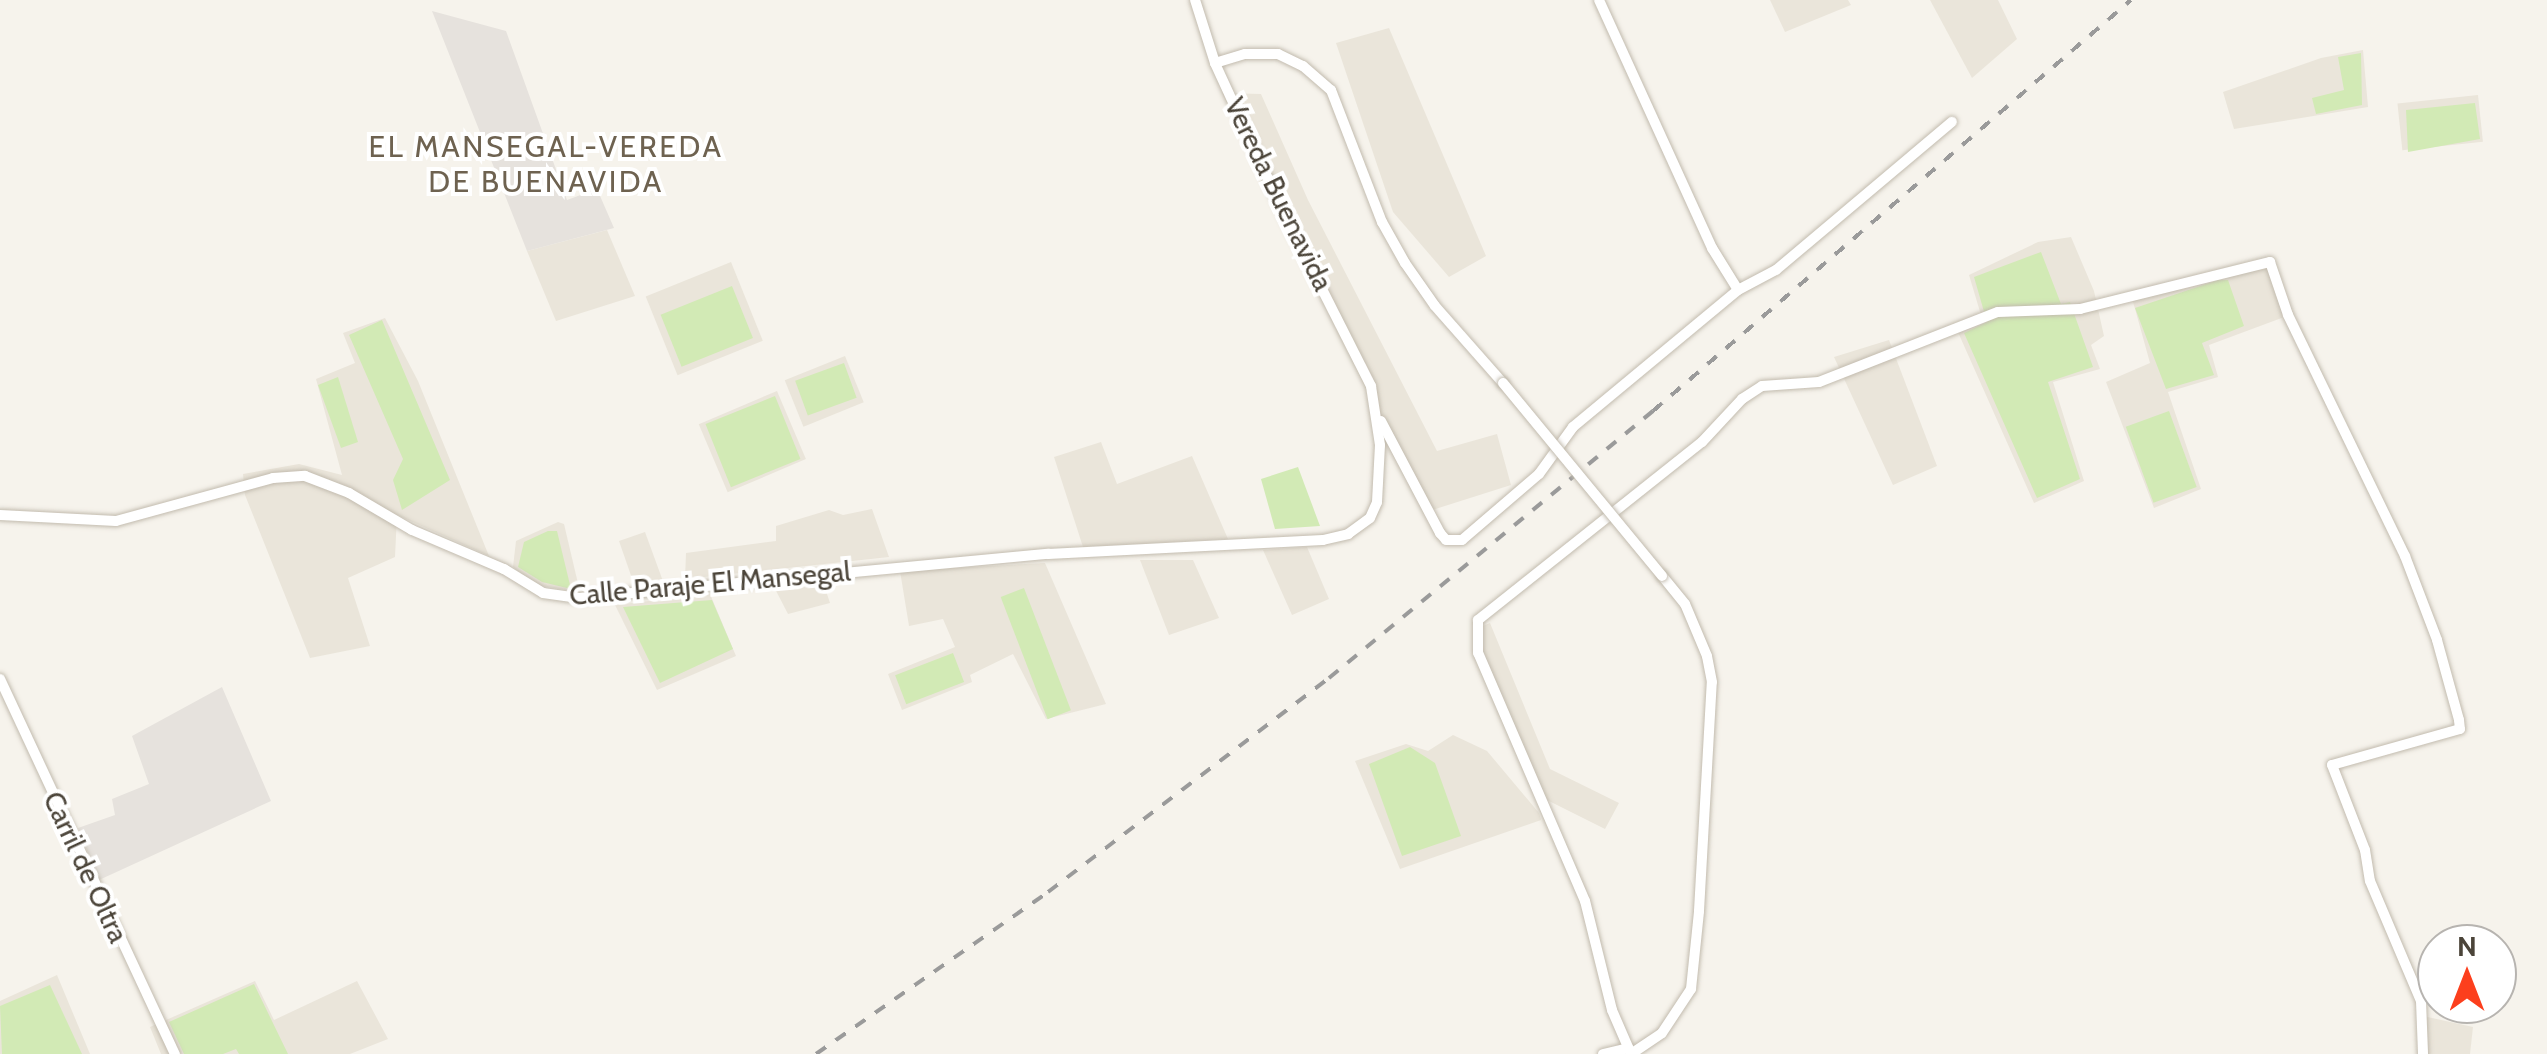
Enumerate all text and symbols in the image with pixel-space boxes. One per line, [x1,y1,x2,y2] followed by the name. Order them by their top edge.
[1218,92,1340,296] street label: Vereda Buenavida
[369,129,723,200] district label: EL MANSEGAL-VEREDA DE BUENAVIDA
[568,554,852,612] street label: Calle Paraje El Mansegal
[36,786,136,948] street label: Carril de Oltra
[2417,924,2517,1024] north arrow
[2457,929,2477,963] text: N

